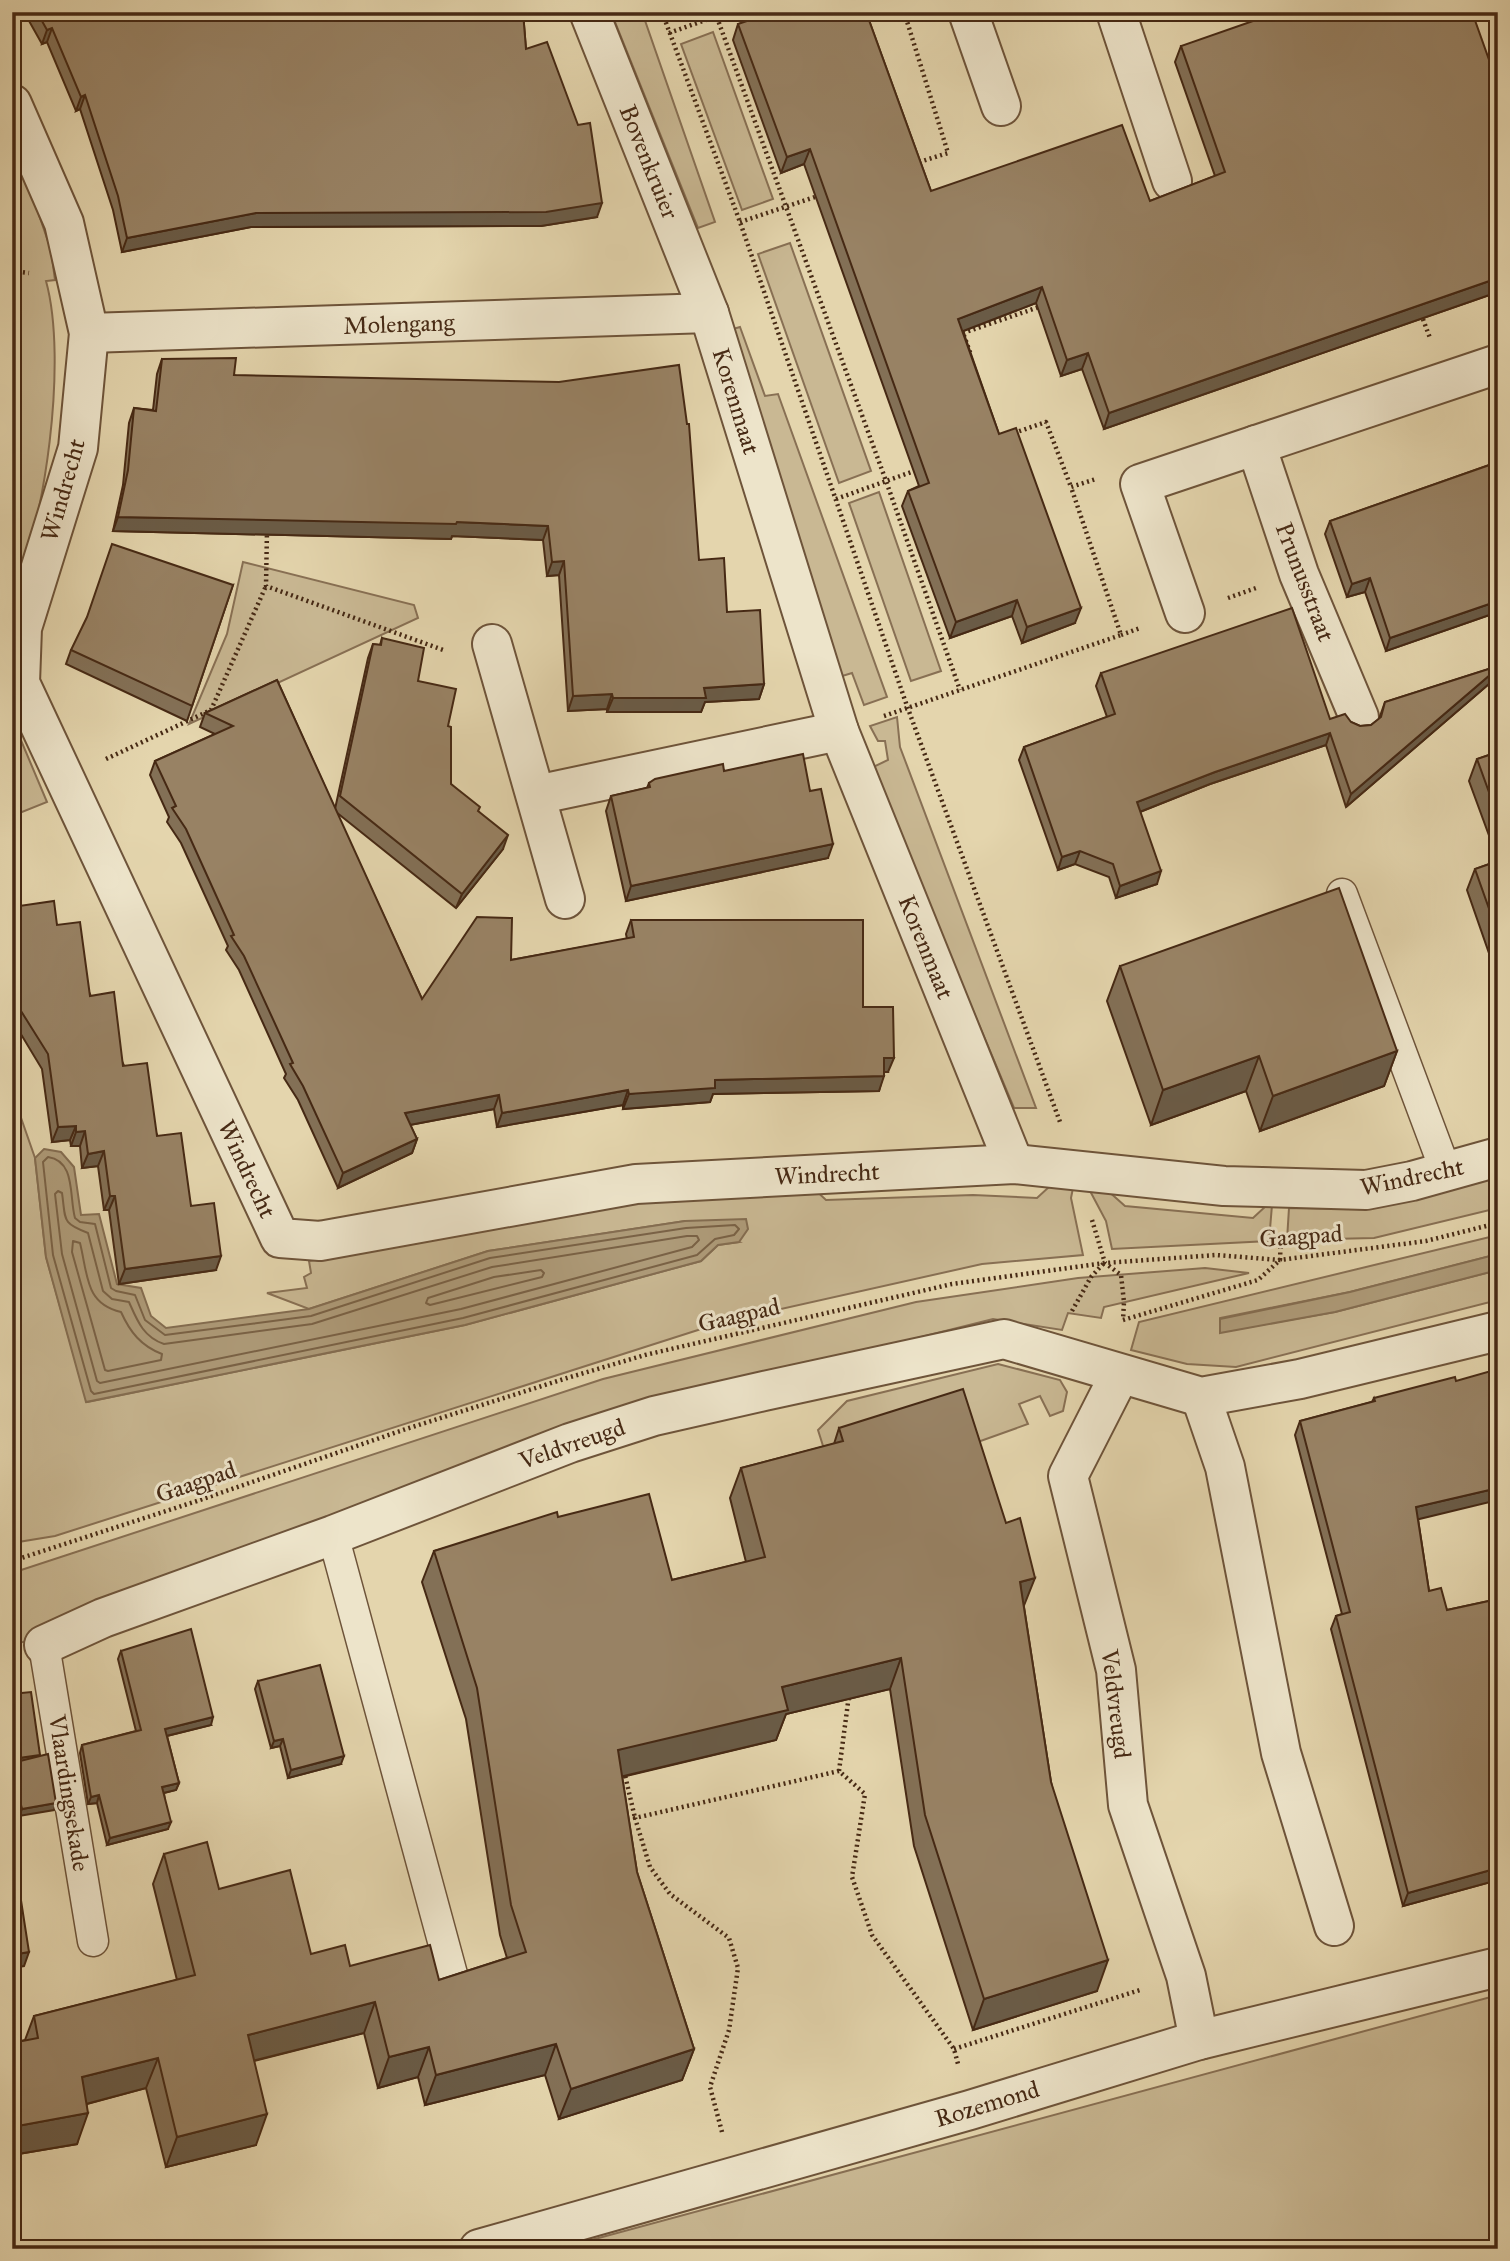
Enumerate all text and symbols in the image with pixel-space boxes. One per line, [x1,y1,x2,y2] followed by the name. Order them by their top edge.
[612,100,686,224] street label: Bovenkruier
[343,307,456,341] street label: Molengang
[706,344,767,458] street label: Korenmaat
[34,435,92,545] street label: Windrecht
[1269,518,1342,646] street label: Prunusstraat
[892,891,961,1004] street label: Korenmaat
[211,1115,283,1223] street label: Windrecht
[1357,1151,1467,1203] street label: Windrecht
[774,1156,881,1192] street label: Windrecht
[1258,1218,1344,1254] street label: Gaagpad
[695,1291,783,1339] street label: Gaagpad
[514,1412,629,1476] street label: Veldvreugd
[152,1454,240,1510] street label: Gaagpad
[1094,1647,1138,1760] street label: Veldvreugd
[42,1712,96,1873] street label: Vlaardingsekade
[931,2074,1043,2134] street label: Rozemond

